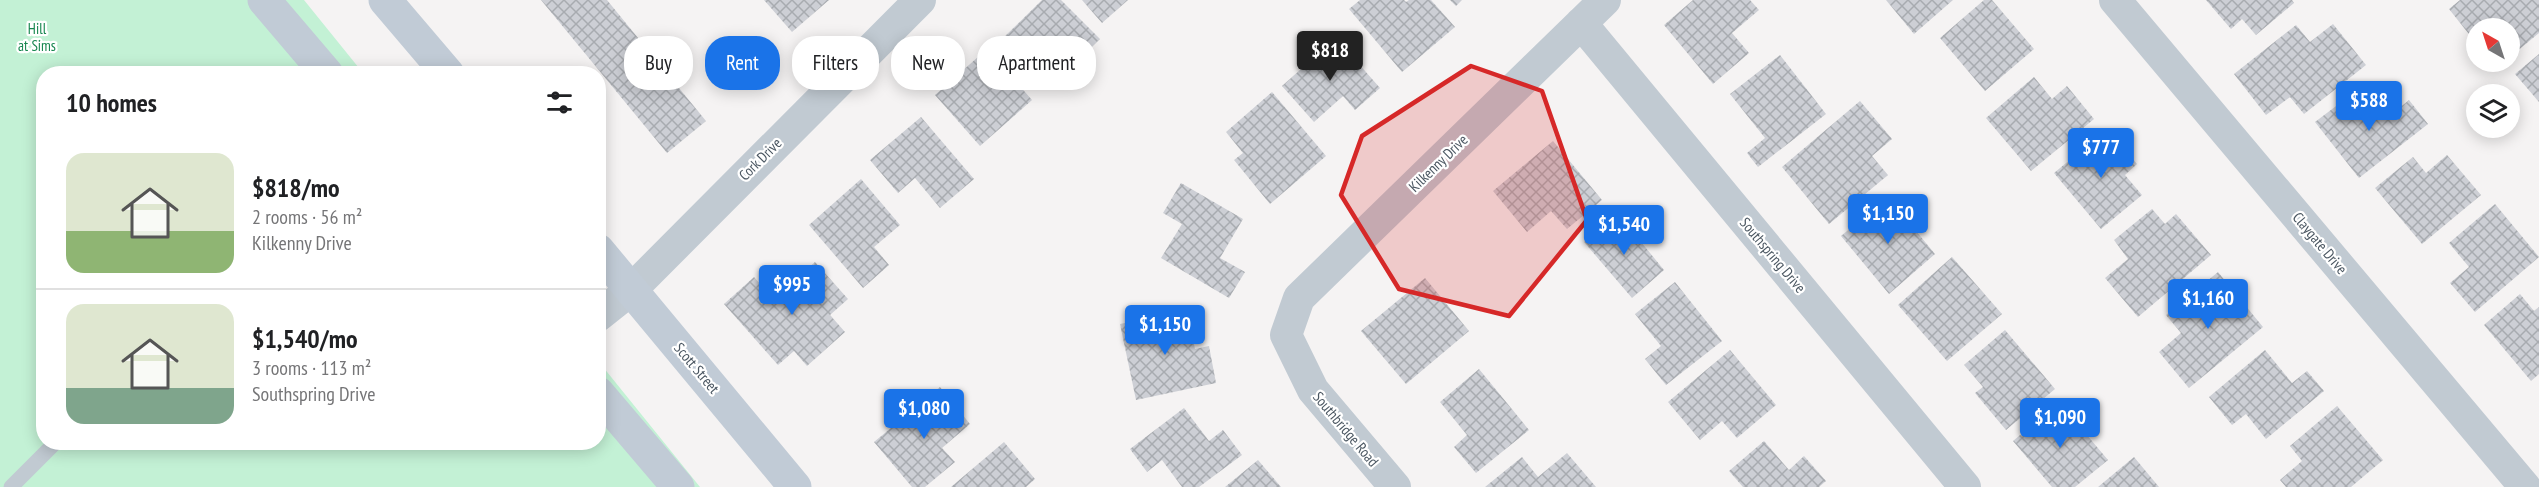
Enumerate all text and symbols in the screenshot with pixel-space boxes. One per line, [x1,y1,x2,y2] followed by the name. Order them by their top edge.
[2466,18,2520,72] north arrow
[2466,18,2520,138] map controls
[18,19,56,55] park label: Hill at Sims
[1294,31,1366,82] pin: $818
[624,36,693,90] chip: Buy
[705,36,780,90] chip: Rent
[792,36,879,90] chip: Filters
[891,36,965,90] chip: New
[977,36,1096,90] chip: Apartment
[1311,37,1349,63] text: $818
[2333,81,2405,132] pin: $588
[2466,84,2520,138] button: layers
[66,86,157,119] text: 10 homes
[543,86,576,119] icon: filters
[2350,87,2388,113] text: $588
[2065,128,2137,179] pin: $777
[1404,130,1472,196] street label: Kilkenny Drive
[735,134,785,184] street label: Cork Drive
[2082,134,2120,160] text: $777
[252,171,340,204] text: $818/mo
[114,177,186,249] icon: home
[1839,194,1937,245] pin: $1,150
[1862,200,1914,226] text: $1,150
[252,204,362,230] text: 2 rooms · 56 m²
[1575,205,1673,256] pin: $1,540
[2289,208,2351,278] street label: Claygate Drive
[1598,211,1650,237] text: $1,540
[1736,213,1810,297] street label: Southspring Drive
[252,230,352,256] text: Kilkenny Drive
[756,265,828,316] pin: $995
[773,271,811,297] text: $995
[2159,279,2257,330] pin: $1,160
[2182,285,2234,311] text: $1,160
[1116,305,1214,356] pin: $1,150
[1139,311,1191,337] text: $1,150
[252,322,358,355] text: $1,540/mo
[114,328,186,400] icon: home
[670,339,724,397] street label: Scott Street
[252,355,371,381] text: 3 rooms · 113 m²
[252,381,375,407] text: Southspring Drive
[1309,388,1383,470] street label: Southbridge Road
[875,389,973,440] pin: $1,080
[898,395,950,421] text: $1,080
[2011,398,2109,449] pin: $1,090
[2034,404,2086,430] text: $1,090

